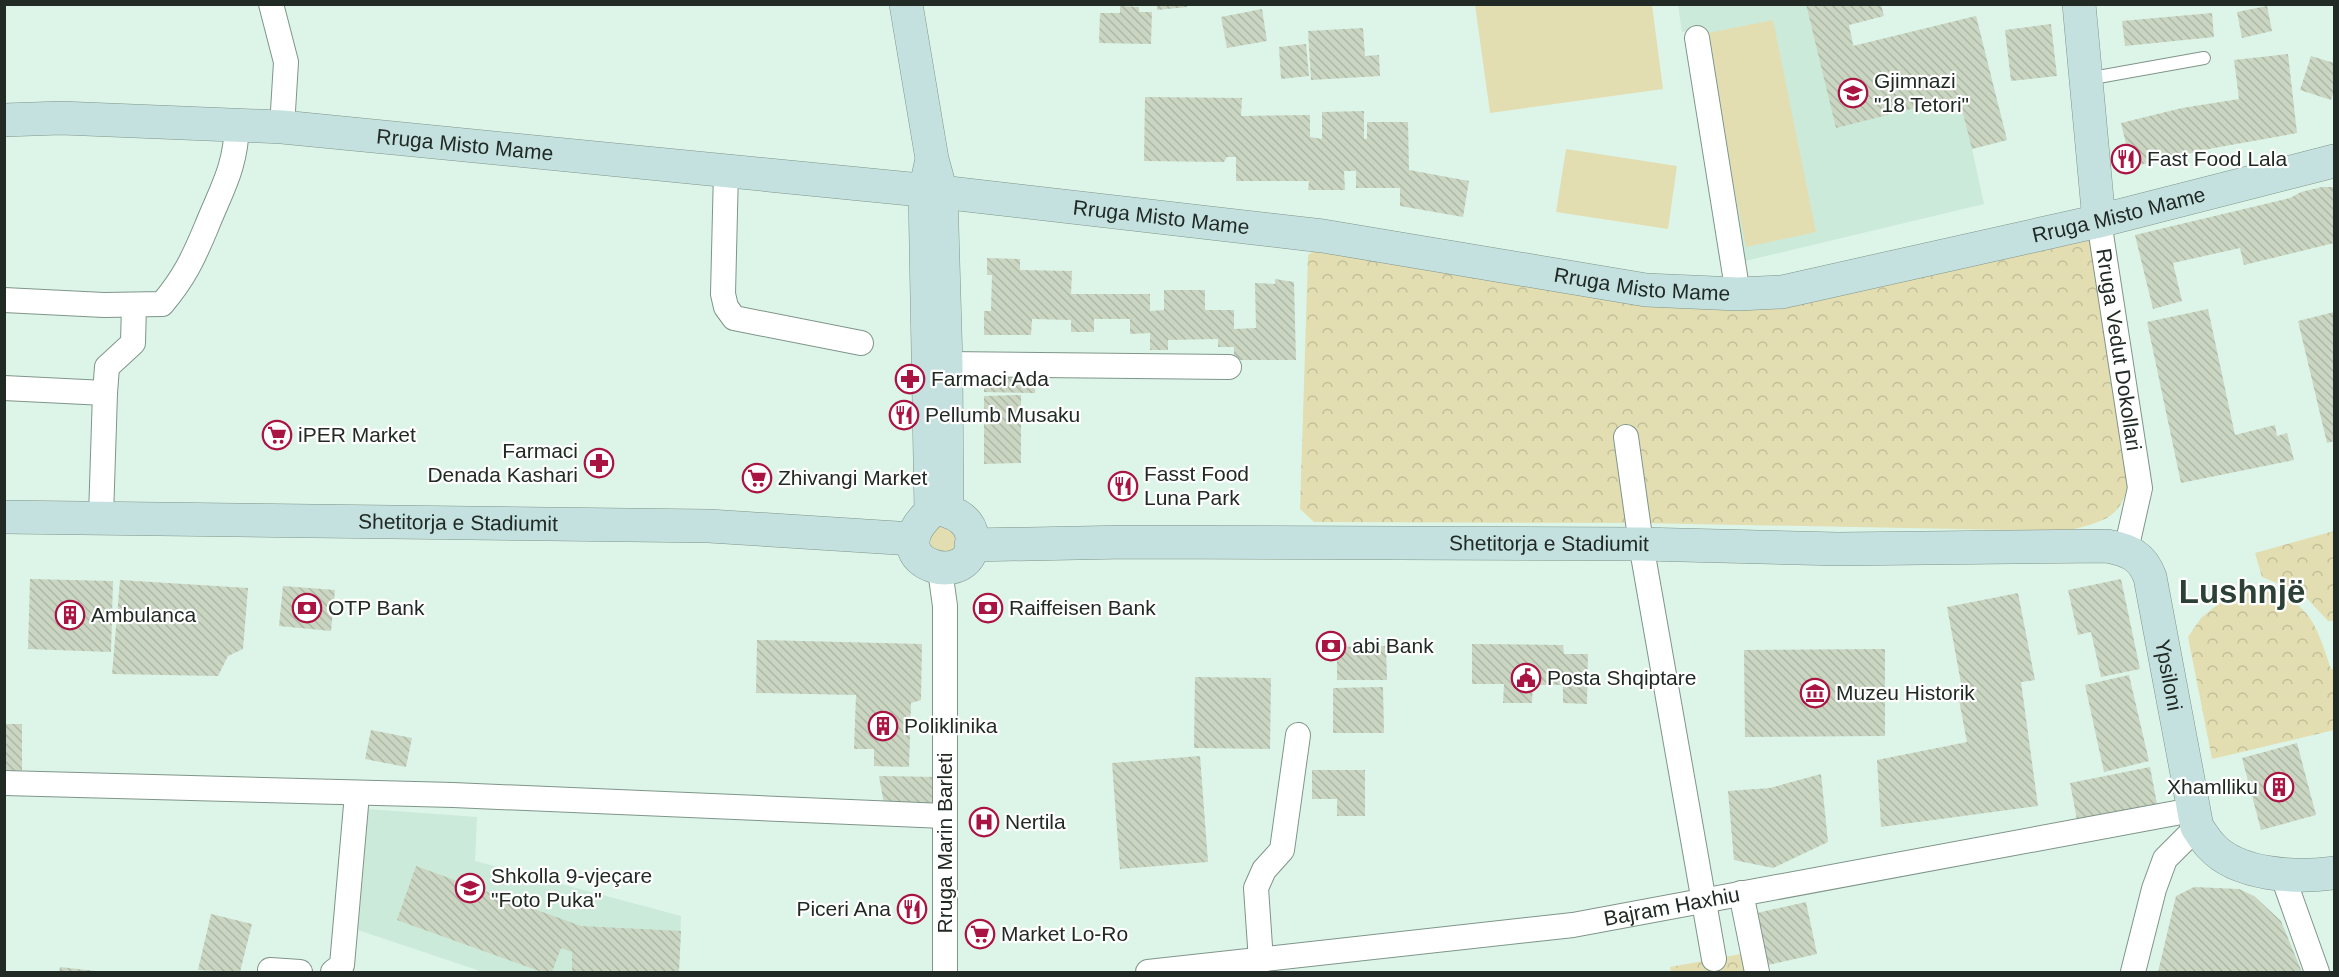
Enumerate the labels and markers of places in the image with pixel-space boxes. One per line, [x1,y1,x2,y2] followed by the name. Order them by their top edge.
[1874,69,1969,116] place label: Gjimnazi "18 Tetori"
[1837,77,1869,109] school or university icon: Gjimnazi "18 Tetori"
[2110,143,2142,175] restaurant icon: Fast Food Lala
[2147,147,2287,170] place label: Fast Food Lala
[894,363,926,395] pharmacy icon: Farmaci Ada
[931,367,1049,390] place label: Farmaci Ada
[888,399,920,431] restaurant icon: Pellumb Musaku
[925,403,1080,426] place label: Pellumb Musaku
[261,419,293,451] supermarket icon: iPER Market
[298,423,416,446] place label: iPER Market
[427,439,578,486] place label: Farmaci Denada Kashari
[583,447,615,479] pharmacy icon: Farmaci Denada Kashari
[741,462,773,494] supermarket icon: Zhivangi Market
[1144,462,1249,509] place label: Fasst Food Luna Park
[778,466,928,489] place label: Zhivangi Market
[1107,470,1139,502] restaurant icon: Fasst Food Luna Park
[291,592,323,624] bank icon: OTP Bank
[972,592,1004,624] bank icon: Raiffeisen Bank
[328,596,425,619] place label: OTP Bank
[1009,596,1156,619] place label: Raiffeisen Bank
[54,599,86,631] building icon: Ambulanca
[91,603,196,626] place label: Ambulanca
[1315,630,1347,662] bank icon: abi Bank
[1352,634,1434,657] place label: abi Bank
[1510,662,1542,694] public building icon: Posta Shqiptare
[1547,666,1696,689] place label: Posta Shqiptare
[1799,677,1831,709] museum icon: Muzeu Historik
[1836,681,1975,704] place label: Muzeu Historik
[867,710,899,742] building icon: Poliklinika
[904,714,998,737] place label: Poliklinika
[2263,771,2295,803] building icon: Xhamlliku
[2167,775,2258,798] place label: Xhamlliku
[968,806,1000,838] hospital icon: Nertila
[1005,810,1066,833] place label: Nertila
[491,864,652,911] place label: Shkolla 9-vjeçare "Foto Puka"
[454,872,486,904] school or university icon: Shkolla 9-vjeçare "Foto Puka"
[896,893,928,925] restaurant icon: Piceri Ana
[796,897,891,920] place label: Piceri Ana
[964,918,996,950] supermarket icon: Market Lo-Ro
[1001,922,1128,945] place label: Market Lo-Ro

